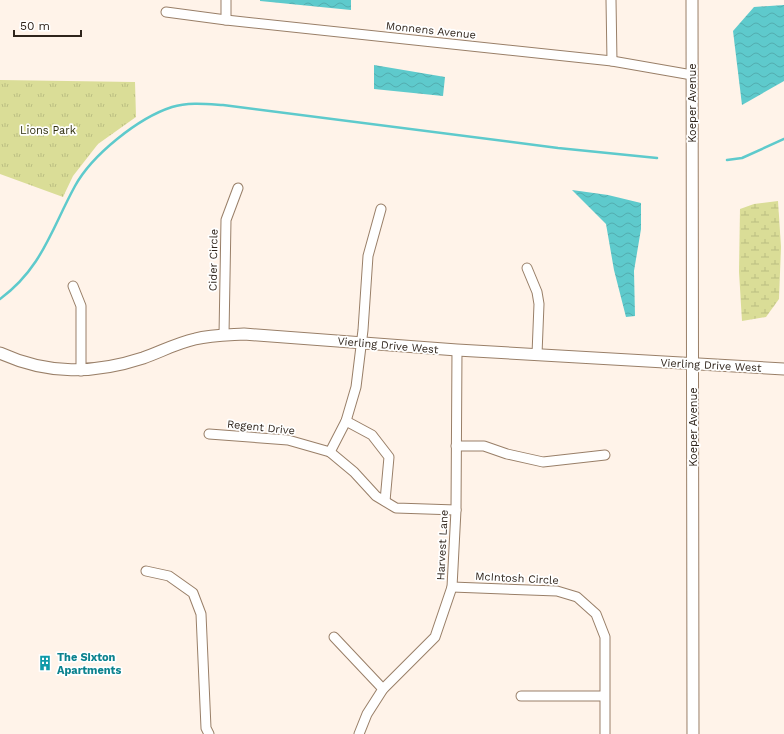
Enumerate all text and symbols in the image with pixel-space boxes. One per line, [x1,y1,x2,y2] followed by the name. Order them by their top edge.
[14,12,81,38] scale bar
[20,19,50,33] text: 50 m
[385,19,477,42] street label: Monnens Avenue
[686,63,699,143] street label: Koeper Avenue
[20,124,76,137] park label: Lions Park
[206,229,221,291] street label: Cider Circle
[337,335,439,356] street label: Vierling Drive West
[660,356,762,375] street label: Vierling Drive West
[687,387,700,467] street label: Koeper Avenue
[226,417,296,438] street label: Regent Drive
[434,509,451,581] street label: Harvest Lane
[475,570,559,587] street label: McIntosh Circle
[57,651,121,677] place label: The Sixton Apartments
[36,654,54,672] building icon: The Sixton Apartments

